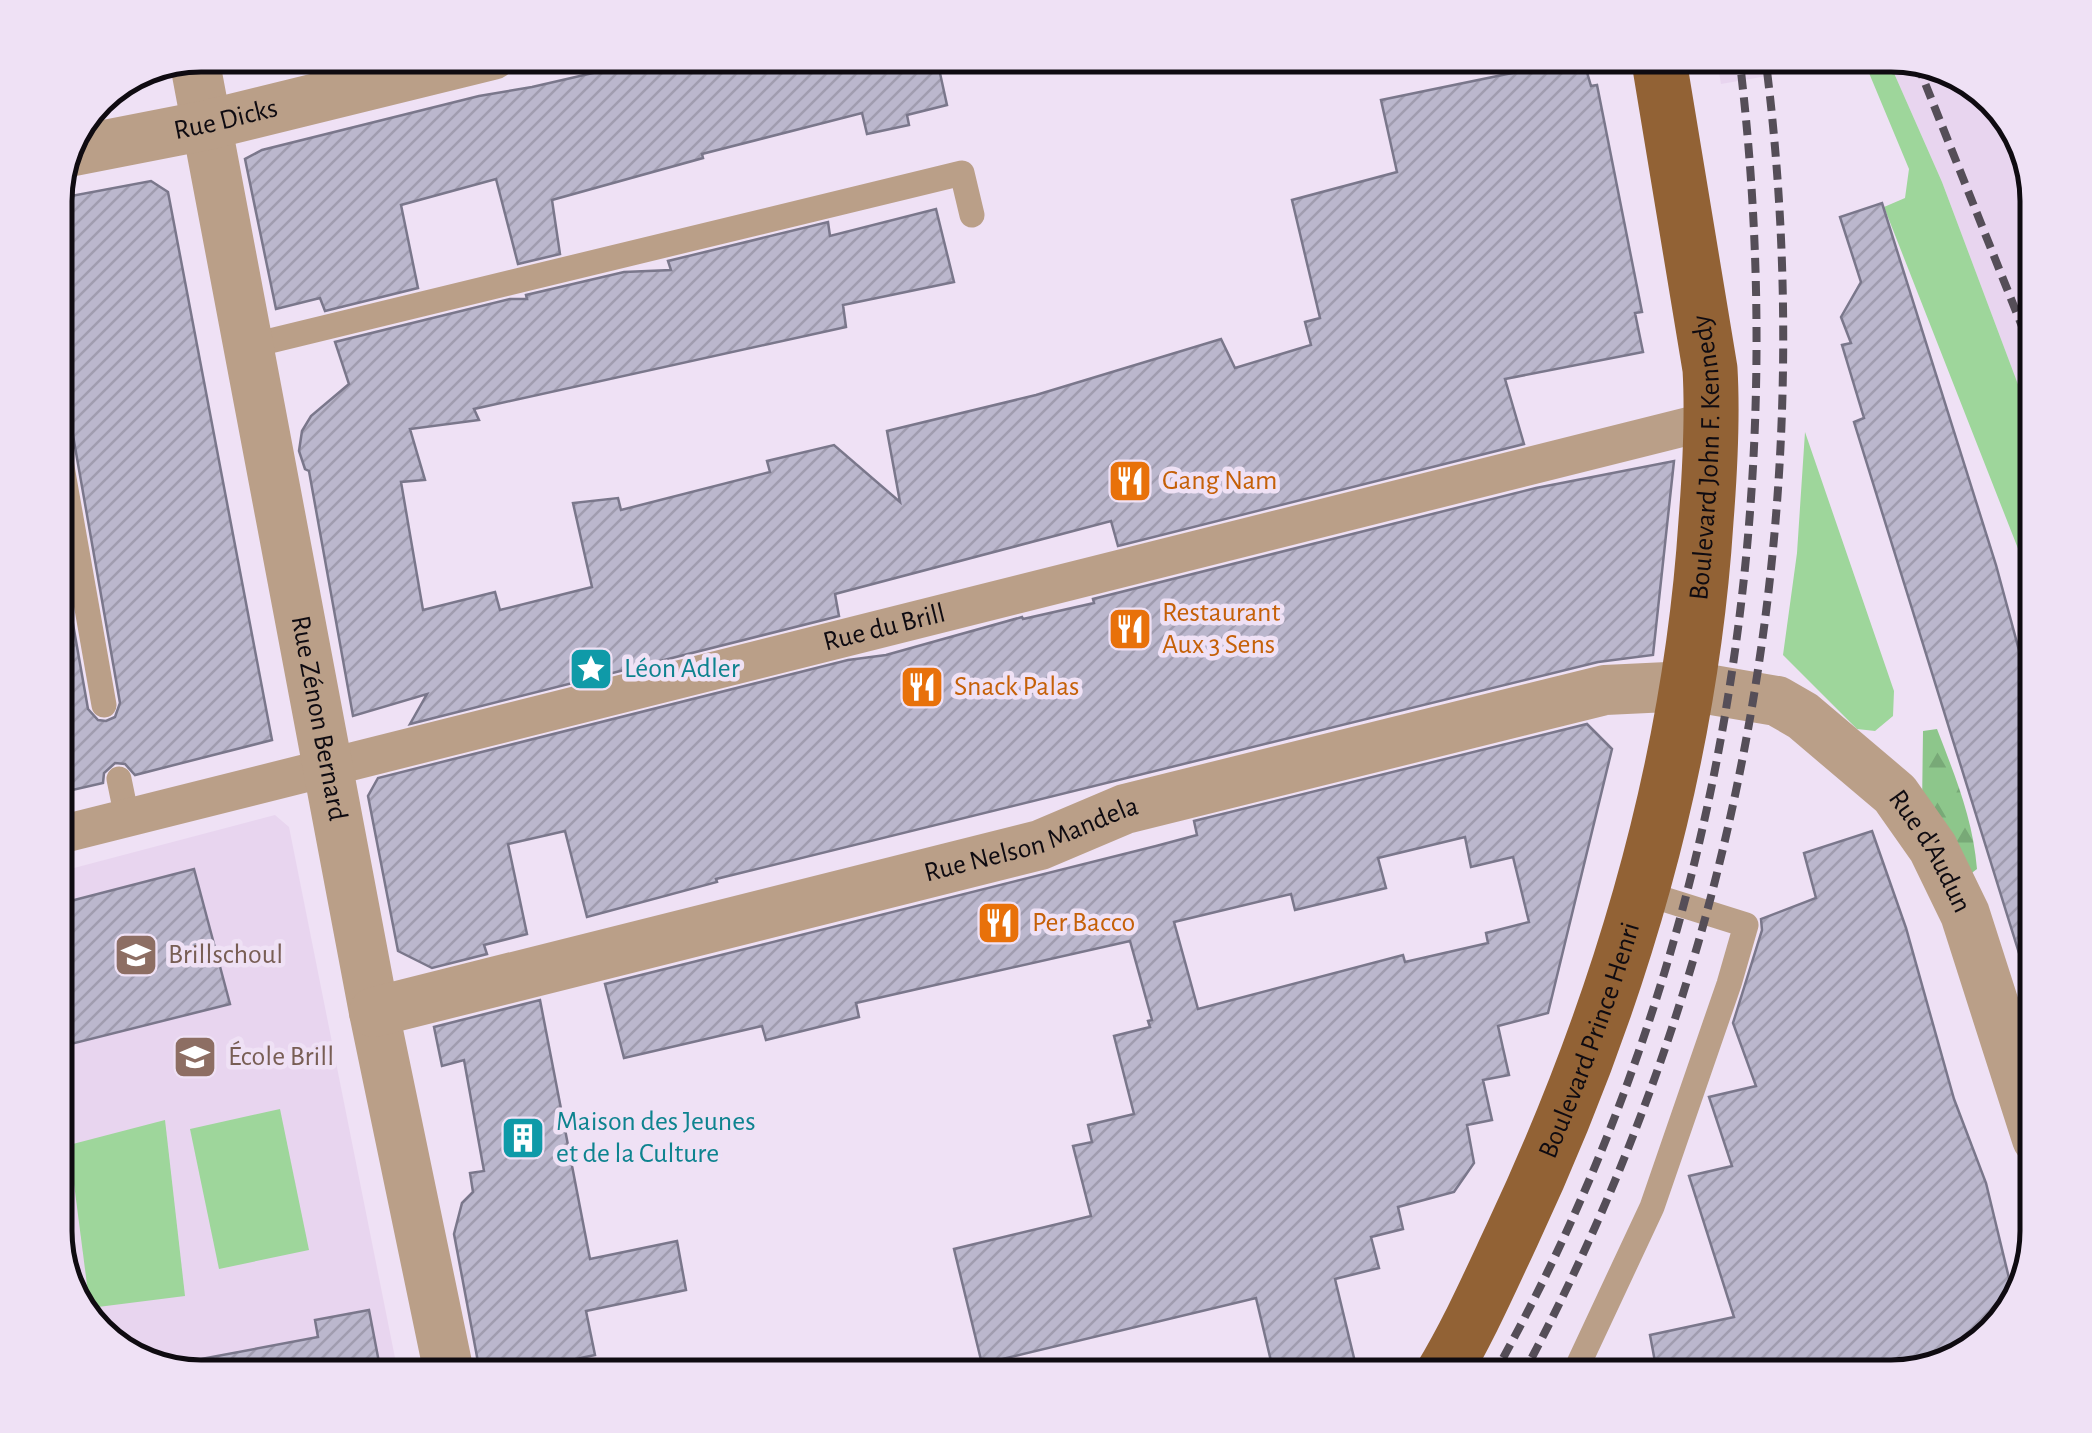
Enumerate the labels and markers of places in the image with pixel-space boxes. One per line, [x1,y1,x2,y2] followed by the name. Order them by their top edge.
[1107,458,1153,504] restaurant icon: Gang Nam
[1162,467,1278,495] place label: Gang Nam
[1162,599,1281,659] place label: Restaurant Aux 3 Sens
[1107,606,1153,652] restaurant icon: Restaurant Aux 3 Sens
[568,646,614,692] place icon: Léon Adler
[624,655,740,683] place label: Léon Adler
[899,664,945,710] restaurant icon: Snack Palas
[954,673,1079,701] place label: Snack Palas
[976,900,1022,946] restaurant icon: Per Bacco
[1032,909,1135,937] place label: Per Bacco
[113,932,159,978] school or university icon: Brillschoul
[168,941,283,969] place label: Brillschoul
[172,1034,218,1080] school or university icon: École Brill
[228,1040,334,1071] place label: École Brill
[556,1108,756,1168] place label: Maison des Jeunes et de la Culture
[500,1115,546,1161] building icon: Maison des Jeunes et de la Culture

